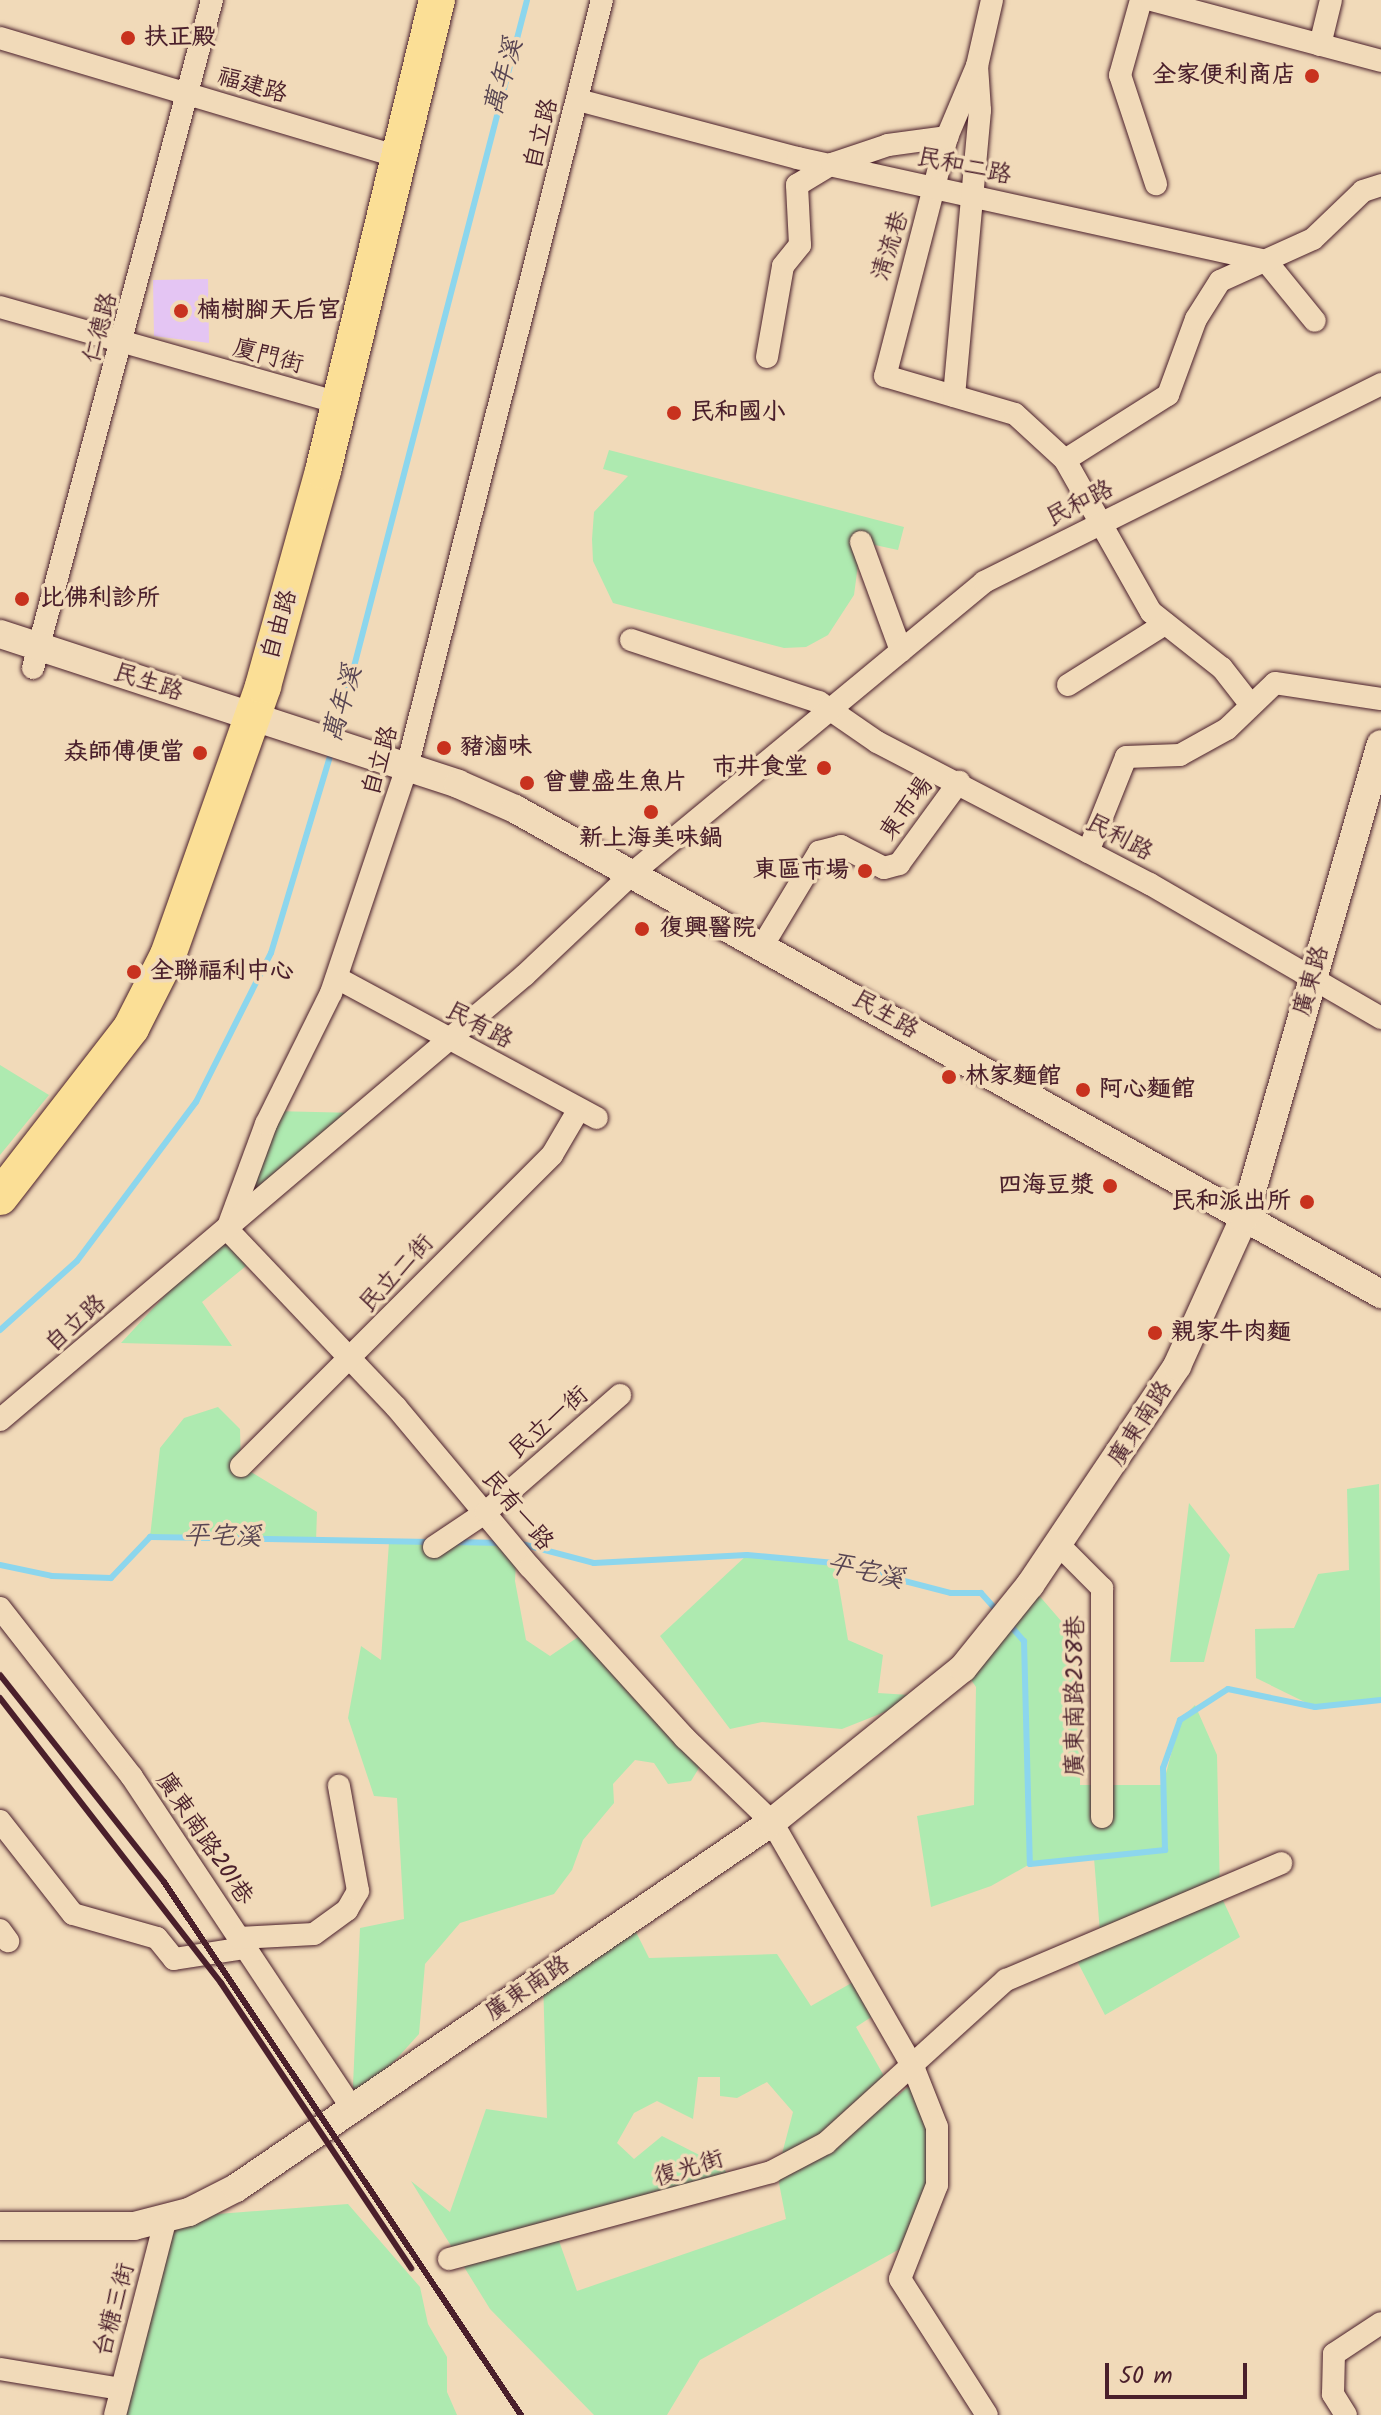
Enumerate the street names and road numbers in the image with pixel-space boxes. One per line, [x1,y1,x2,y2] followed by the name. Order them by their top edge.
[213,62,291,110] street label: 福建路
[519,96,565,172] street label: 自立路
[914,143,1014,191] street label: 民和二路
[867,207,915,285] street label: 清流巷
[78,289,124,367] street label: 仁德路
[229,334,307,380] street label: 廈門街
[1041,475,1119,533] street label: 民和路
[256,586,304,664] street label: 自由路
[109,658,187,708] street label: 民生路
[357,722,405,800] street label: 自立路
[874,771,940,847] street label: 東市場
[1080,808,1158,868] street label: 民利路
[1288,942,1336,1020] street label: 廣東路
[847,985,923,1045] street label: 民生路
[440,996,518,1056] street label: 民有路
[354,1229,440,1319] street label: 民立二街
[40,1289,112,1359] street label: 自立路
[1103,1376,1179,1472] street label: 廣東南路
[503,1381,595,1465] street label: 民立一街
[475,1465,559,1557] street label: 民有一路
[1062,1615,1090,1777] street label: 廣東南路258巷
[149,1767,259,1911] street label: 廣東南路201巷
[480,1950,576,2028] street label: 廣東南路
[650,2145,728,2193] street label: 復光街
[89,2260,141,2360] street label: 台糖三街

